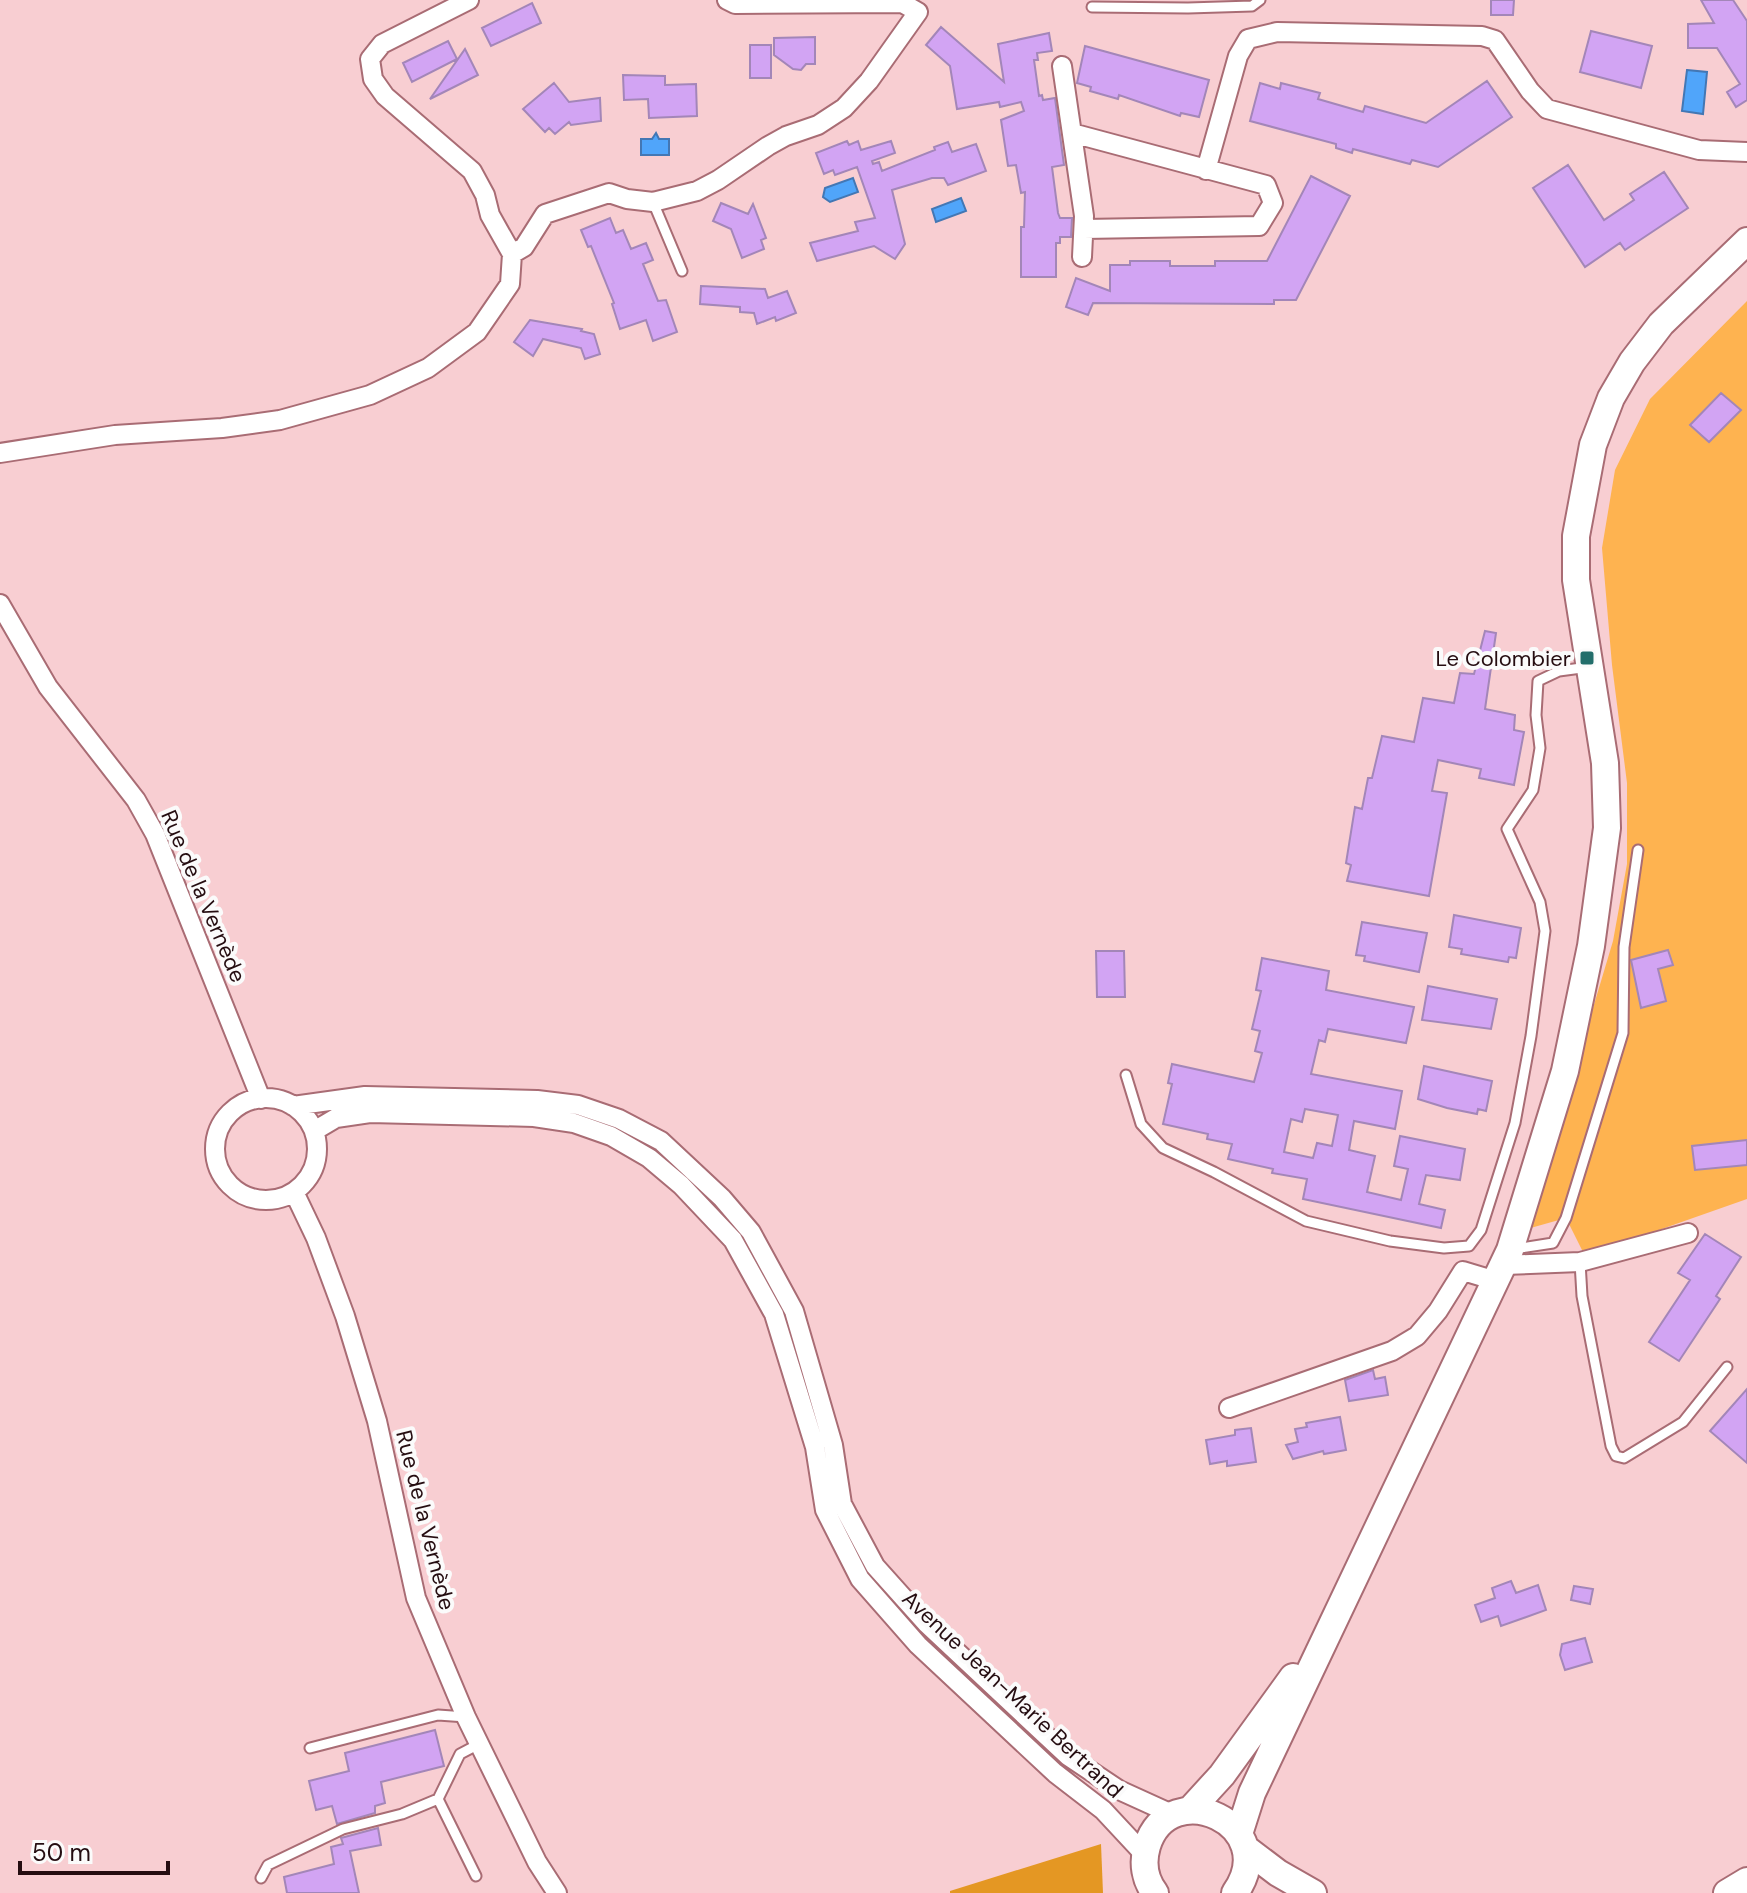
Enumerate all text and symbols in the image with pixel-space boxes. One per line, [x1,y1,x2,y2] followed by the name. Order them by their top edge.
[1435,644,1571,673] place label: Le Colombier
[1578,649,1596,667] marker: Le Colombier
[154,806,253,987] street label: Rue de la Vernède
[389,1427,462,1613] street label: Rue de la Vernède
[896,1584,1129,1805] street label: Avenue Jean-Marie Bertrand
[20,1825,168,1875] scale bar
[32,1837,91,1868] text: 50 m

